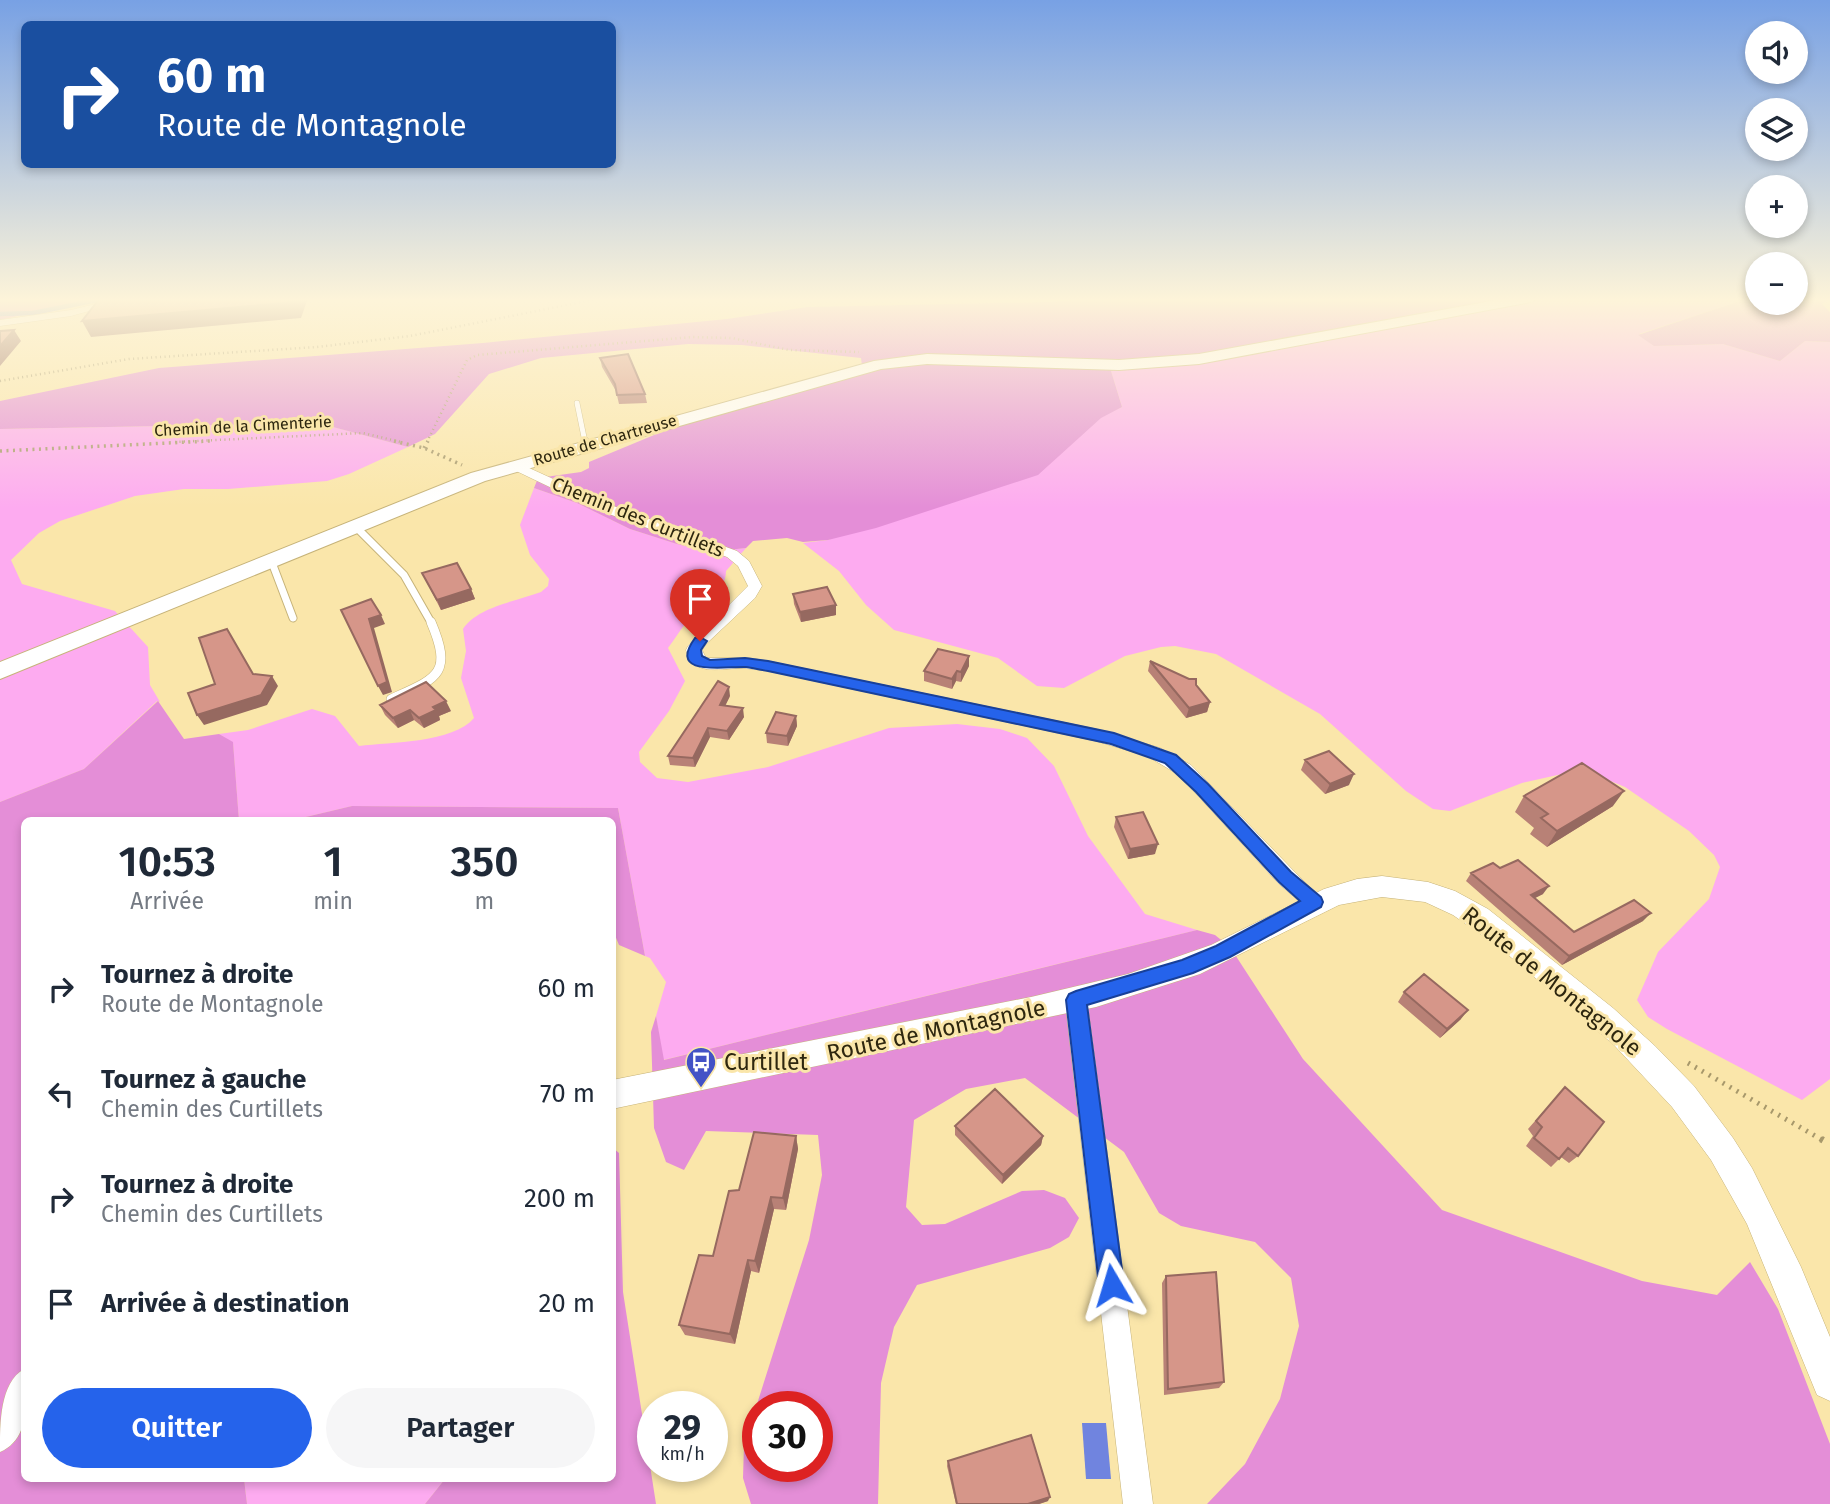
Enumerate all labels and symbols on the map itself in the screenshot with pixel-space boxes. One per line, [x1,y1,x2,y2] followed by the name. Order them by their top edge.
[531,410,679,470] street label: Route de Chartreuse
[154,412,332,440] street label: Chemin de la Cimenterie
[549,472,727,562] street label: Chemin des Curtillets
[670,569,730,641] pin
[1457,900,1647,1062] street label: Route de Montagnole
[824,993,1048,1067] street label: Route de Montagnole
[684,1045,718,1089] bus stop icon: Curtillet
[724,1048,808,1076] place label: Curtillet
[1075,1248,1149,1322] position arrow
[742,1391,833,1482] speed limit sign: 30

